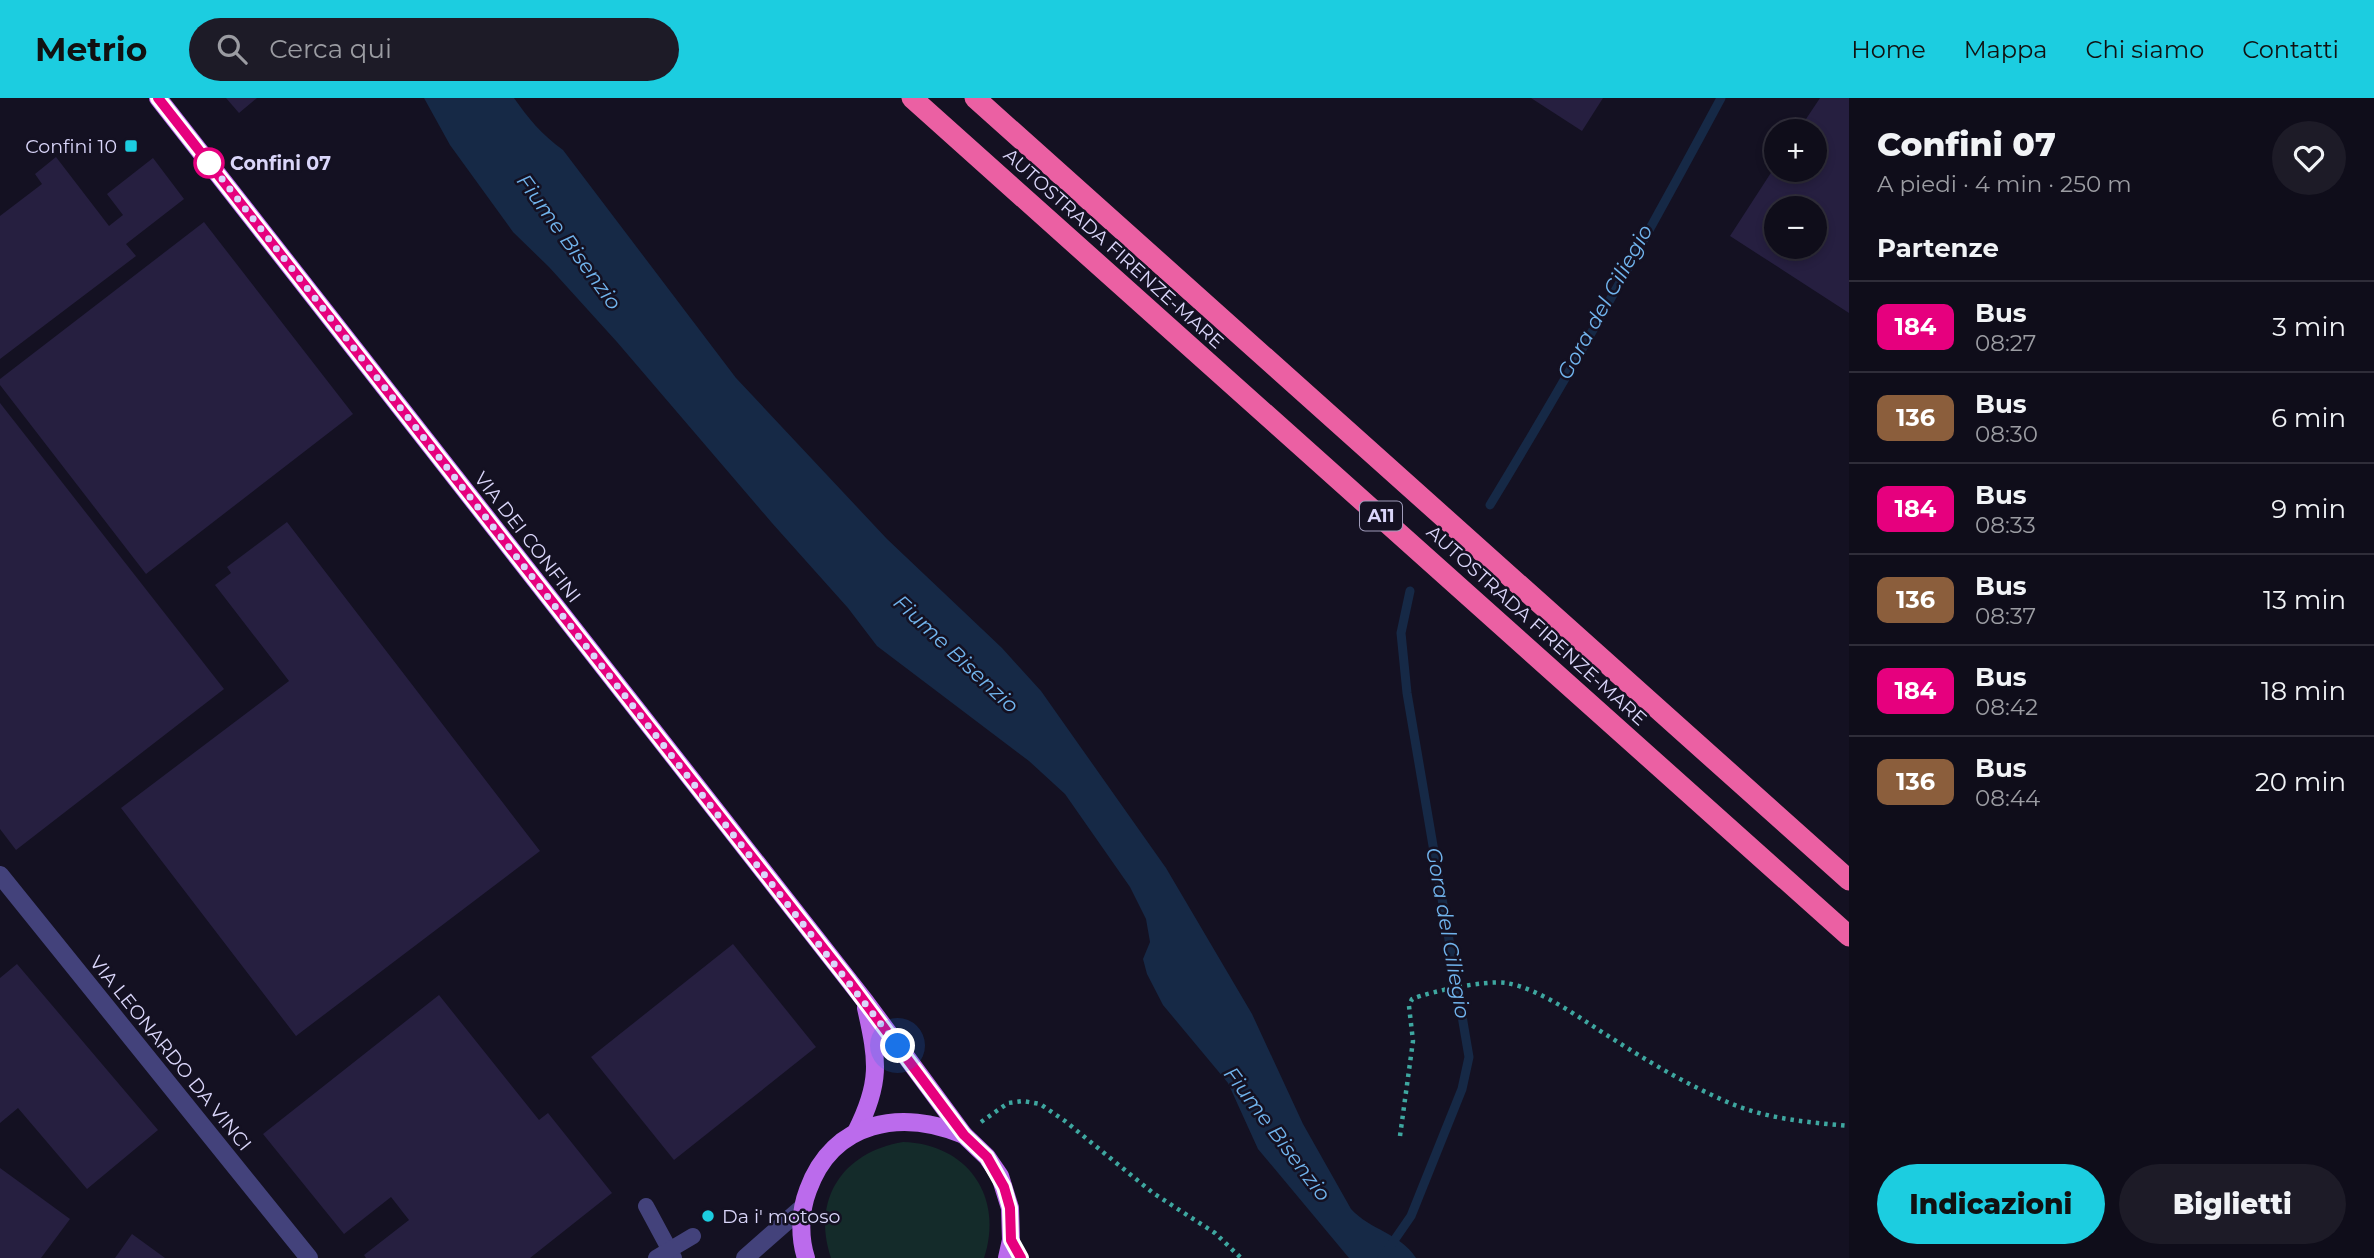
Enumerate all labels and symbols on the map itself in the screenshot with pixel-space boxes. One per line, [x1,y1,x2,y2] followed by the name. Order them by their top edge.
[25,135,117,158] place label: Confini 10
[123,138,139,154] marker: Confini 10
[999,143,1229,353] street label: AUTOSTRADA FIRENZE-MARE
[194,148,224,178] marker: Confini 07
[230,152,331,175] place label: Confini 07
[512,169,627,314] water label: Fiume Bisenzio
[1552,220,1658,384] water label: Gora del Ciliegio
[469,467,586,607] street label: VIA DEI CONFINI
[1360,502,1402,530] road number: A11
[1422,520,1652,730] street label: AUTOSTRADA FIRENZE-MARE
[889,589,1024,718] water label: Fiume Bisenzio
[1421,845,1476,1020] water label: Gora del Ciliegio
[85,951,256,1155] street label: VIA LEONARDO DA VINCI
[880,1028,915,1063] your location
[1219,1062,1336,1206] water label: Fiume Bisenzio
[722,1205,840,1228] place label: Da i' motoso
[700,1208,716,1224] marker: Da i' motoso

